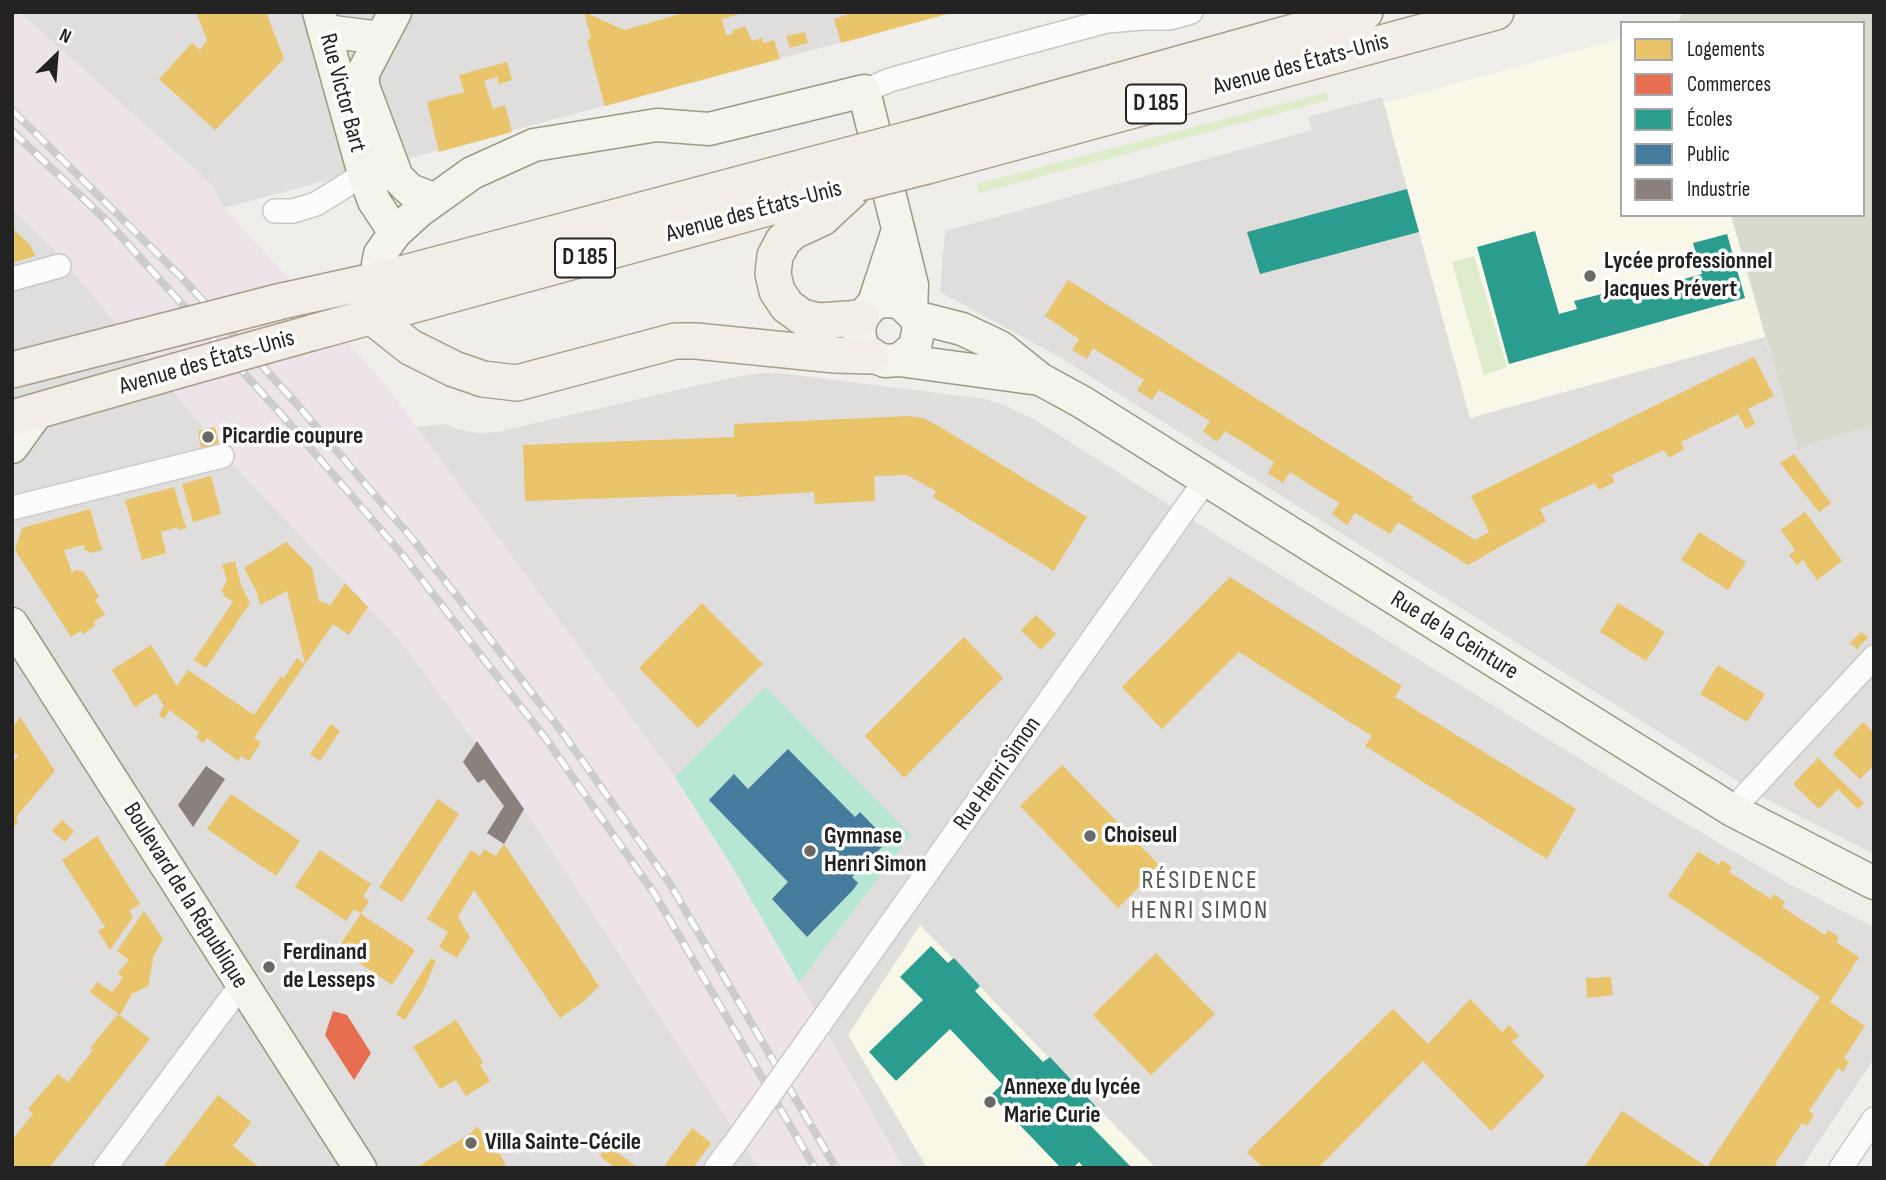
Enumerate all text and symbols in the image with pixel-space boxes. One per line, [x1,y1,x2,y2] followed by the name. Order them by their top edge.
[21,21,91,91] north arrow
[1620,21,1865,217] legend
[56,24,75,49] text: N
[1210,28,1392,102] street label: Avenue des États-Unis
[312,31,372,155] street label: Rue Victor Bart
[1687,37,1765,62] text: Logements
[1687,72,1771,97] text: Commerces
[1126,85,1186,124] road number: D 185
[1687,107,1732,132] text: Écoles
[1687,142,1730,167] text: Public
[663,175,845,249] street label: Avenue des États-Unis
[1687,177,1750,202] text: Industrie
[555,238,615,278] road number: D 185
[1604,248,1772,304] place label: Lycée professionnel Jacques Prévert
[1582,268,1598,284] marker: Lycée professionnel Jacques Prévert
[116,324,298,402] street label: Avenue des États-Unis
[222,423,363,451] place label: Picardie coupure
[200,429,216,445] marker: Picardie coupure
[1385,585,1523,687] street label: Rue de la Ceinture
[948,712,1048,836] street label: Rue Henri Simon
[116,798,254,994] street label: Boulevard de la République
[1104,822,1177,850] place label: Choiseul
[824,823,926,879] place label: Gymnase Henri Simon
[1082,828,1098,844] marker: Choiseul
[802,843,818,859] marker: Gymnase Henri Simon
[1132,865,1268,926] district label: RÉSIDENCE HENRI SIMON
[283,939,375,995] place label: Ferdinand de Lesseps
[261,959,277,975] marker: Ferdinand de Lesseps
[1004,1074,1141,1130] place label: Annexe du lycée Marie Curie
[982,1094,998,1110] marker: Annexe du lycée Marie Curie
[485,1129,641,1157] place label: Villa Sainte-Cécile
[463,1135,479,1151] marker: Villa Sainte-Cécile

